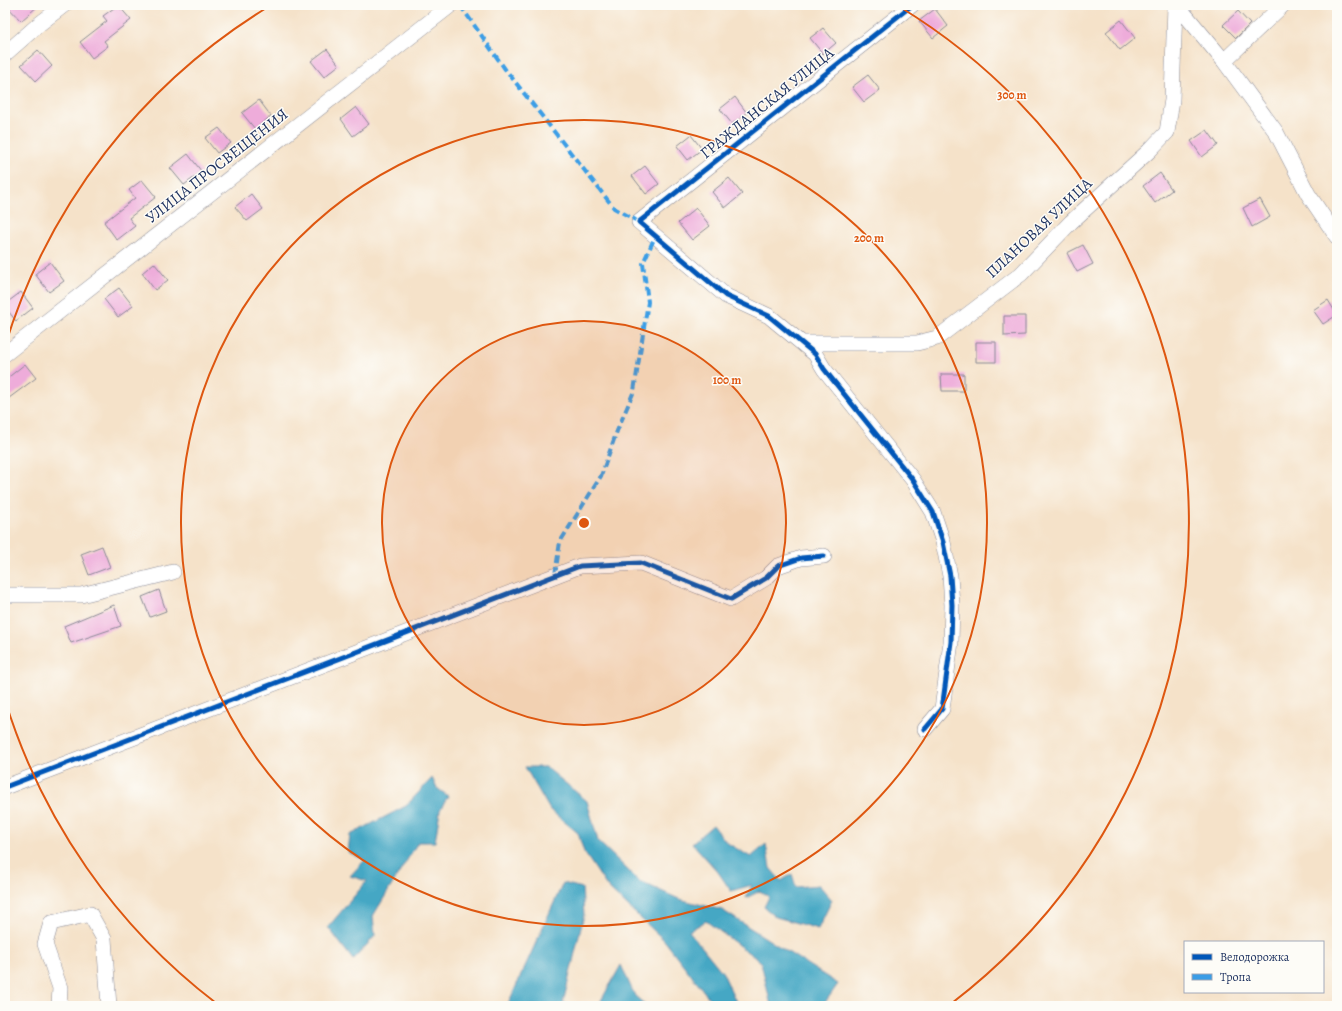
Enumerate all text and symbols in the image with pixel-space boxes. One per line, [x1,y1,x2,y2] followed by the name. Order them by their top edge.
[695,42,839,164] street label: ГРАЖДАНСКАЯ УЛИЦА
[997,87,1027,103] text: 300 m
[141,103,293,229] street label: УЛИЦА ПРОСВЕЩЕНИЯ
[981,173,1097,283] street label: ПЛАНОВАЯ УЛИЦА
[854,230,884,246] text: 200 m
[713,372,741,388] text: 100 m
[577,516,591,530] centre of rings
[1184,941,1324,993] legend
[1220,949,1290,965] text: Велодорожка
[1220,969,1251,985] text: Тропа

